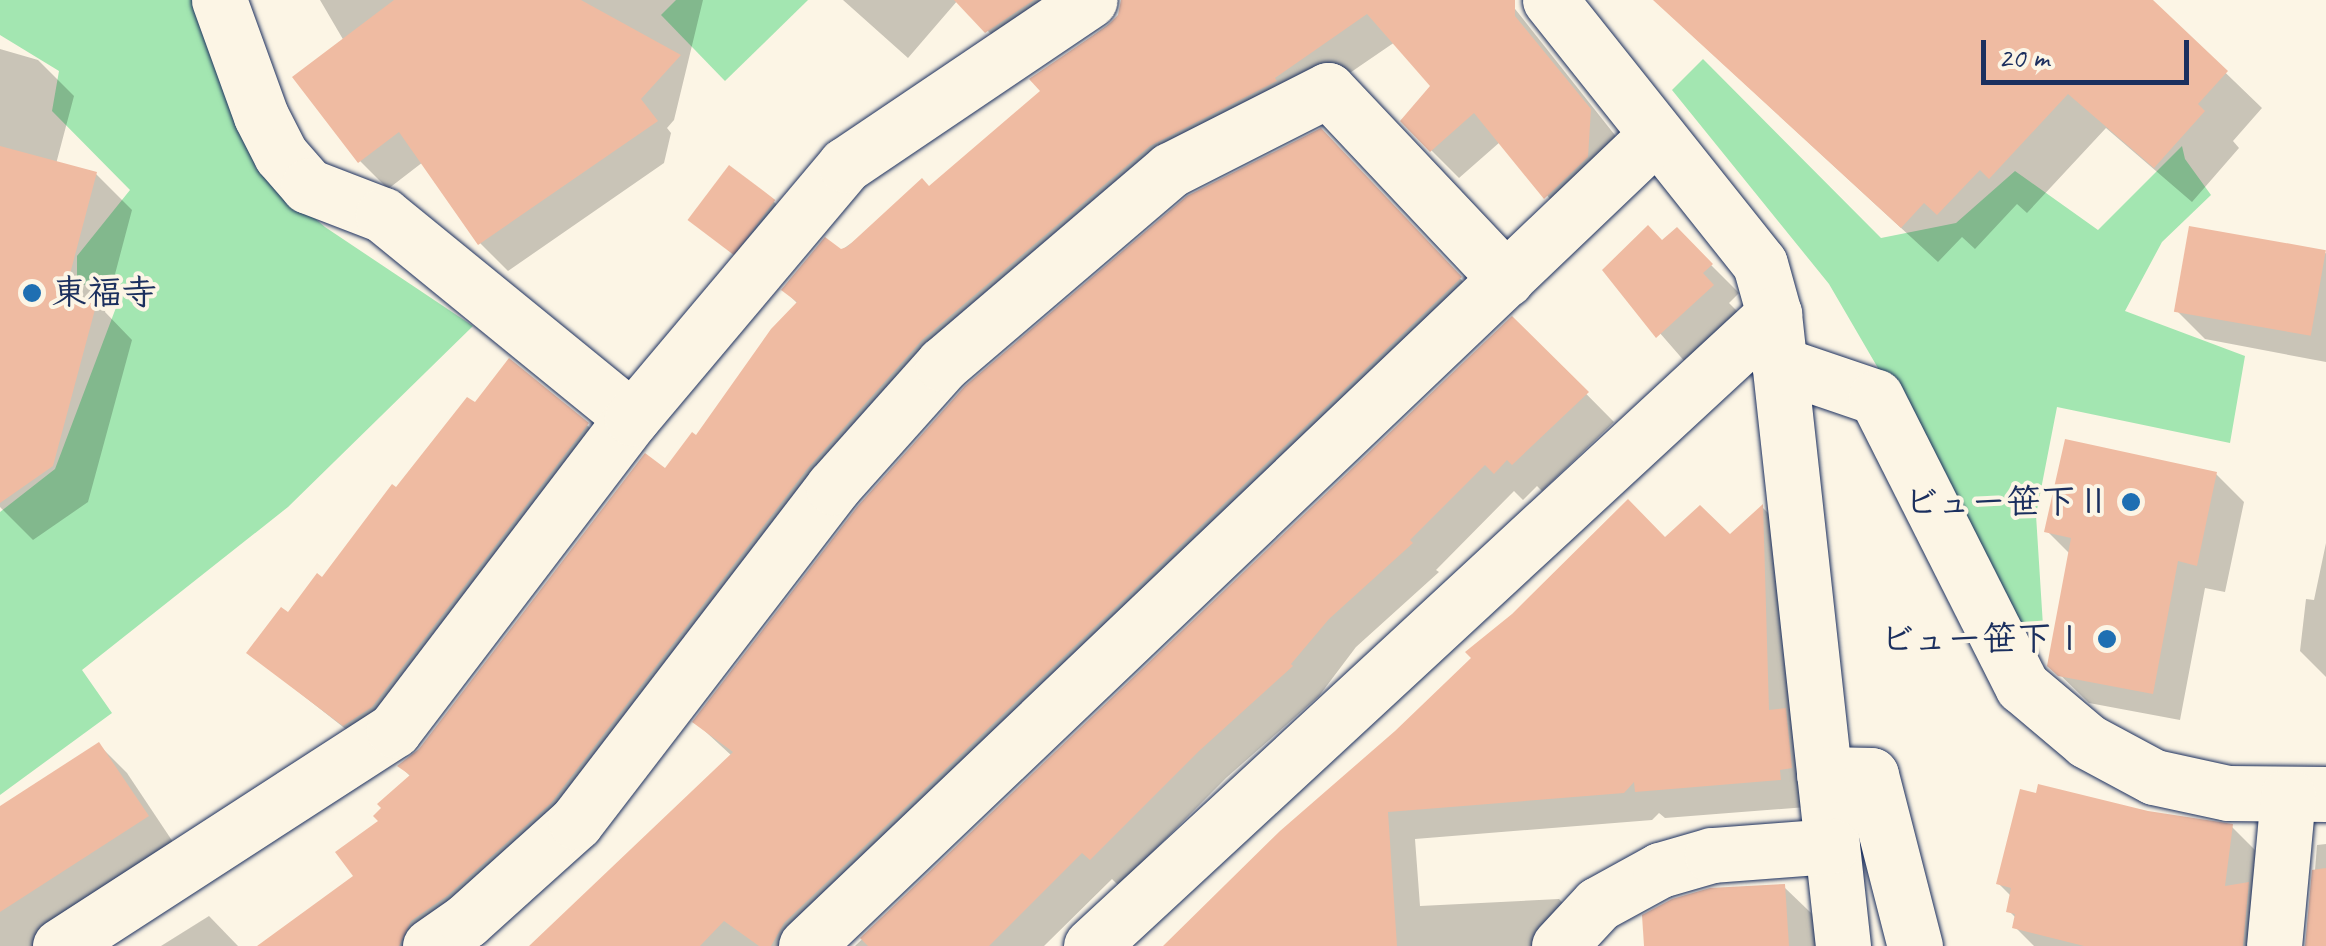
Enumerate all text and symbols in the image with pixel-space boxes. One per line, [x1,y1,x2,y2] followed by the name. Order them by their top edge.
[1986,20,2194,82] scale bar
[1998,38,2049,76] text: 20 m
[52,272,157,314] place label: 東福寺
[21,282,43,304] marker: 東福寺
[1902,481,2111,523] place label: ビュー笹下Ⅱ
[2120,491,2142,513] marker: ビュー笹下Ⅱ
[1878,618,2087,660] place label: ビュー笹下Ⅰ
[2096,628,2118,650] marker: ビュー笹下Ⅰ

